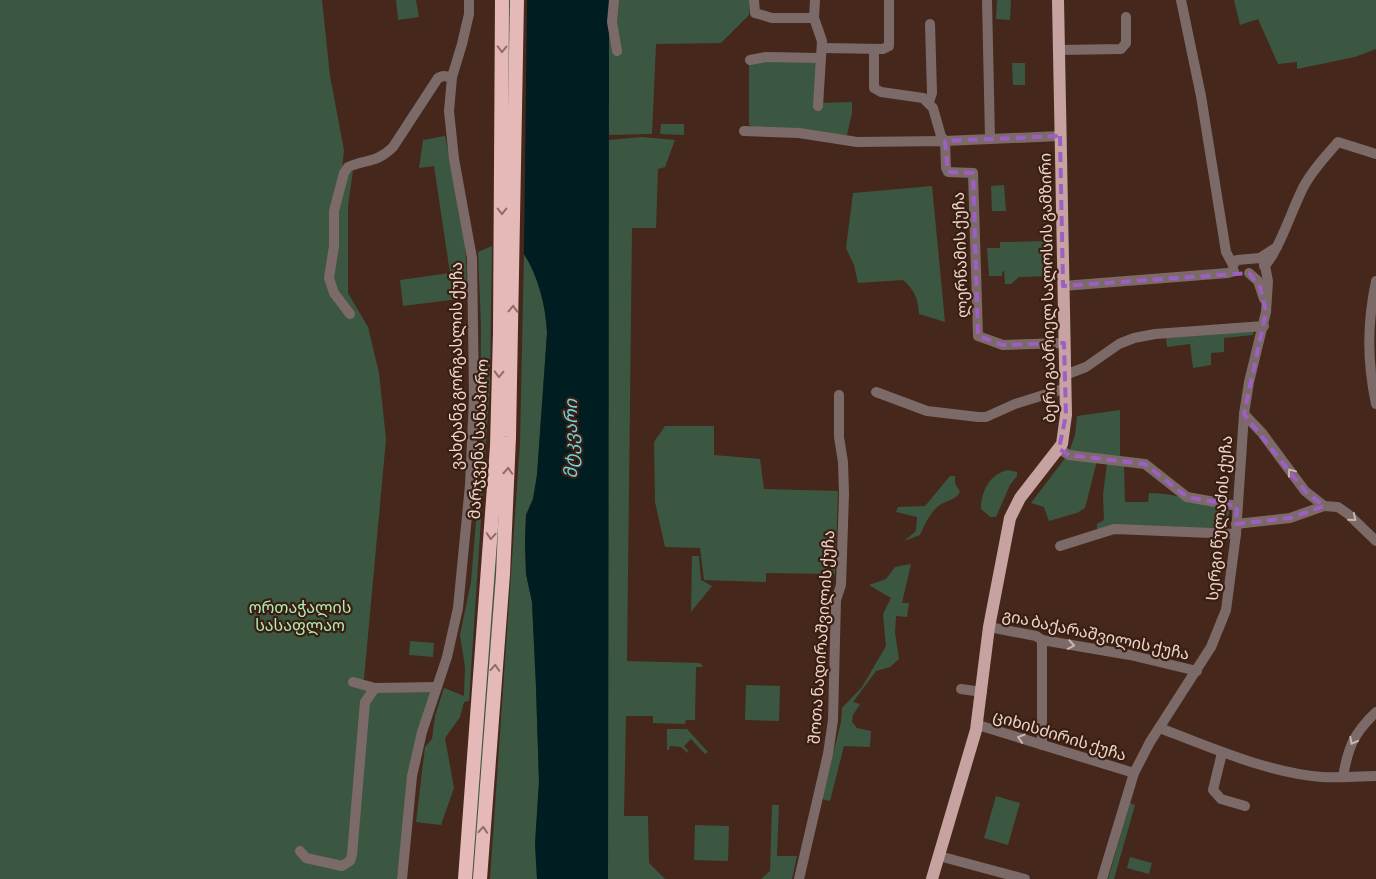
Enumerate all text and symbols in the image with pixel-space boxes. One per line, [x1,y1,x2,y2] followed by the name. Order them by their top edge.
[497,45,507,53] one-way arrow
[1036,153,1060,423] street label: ბერი გაბრიელ სალოსის გამზირი
[949,192,973,318] street label: ლერწამის ქუჩა
[497,208,507,215] one-way arrow
[447,262,467,470] street label: ვახტანგ გორგასლის ქუჩა
[508,305,518,312] one-way arrow
[465,358,492,520] street label: მარჯვენა სანაპირო
[494,370,504,378] one-way arrow
[560,399,582,479] water label: მტკვარი
[1203,435,1237,601] street label: სერგი წულაძის ქუჩა
[502,467,513,475] one-way arrow
[1288,469,1296,478] one-way arrow
[1347,513,1356,522] one-way arrow
[805,529,839,745] street label: შოთა ნადირაშვილის ქუჩა
[485,532,496,540] one-way arrow
[249,598,351,636] park label: ორთაჭალის სასაფლაო
[1000,605,1191,665] street label: გია ბაქარაშვილის ქუჩა
[1066,639,1075,649] one-way arrow
[490,664,501,672] one-way arrow
[991,706,1129,765] street label: ციხისძირის ქუჩა
[1017,734,1025,744] one-way arrow
[1349,736,1359,745] one-way arrow
[478,826,489,834] one-way arrow

